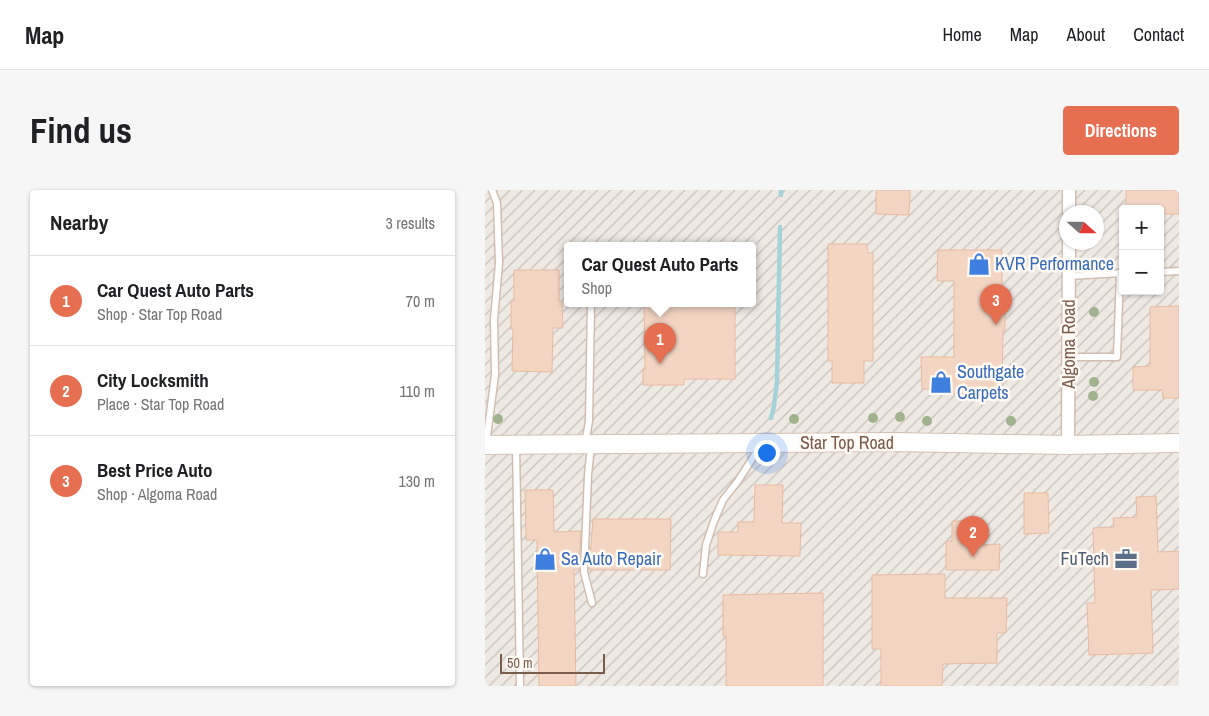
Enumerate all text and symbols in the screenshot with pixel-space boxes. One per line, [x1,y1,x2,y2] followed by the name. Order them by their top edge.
[25,19,64,51] text: Map
[942,22,982,47] text: Home
[1010,22,1039,47] text: Map
[1067,22,1105,47] text: About
[1133,22,1184,47] text: Contact
[1063,106,1179,155] button: Directions
[30,107,132,154] text: Find us
[1059,205,1104,250] north arrow
[1119,205,1164,295] map controls
[1119,205,1164,250] button: +
[50,208,108,237] text: Nearby
[385,212,435,234] text: 3 results
[564,242,756,307] popup
[1119,250,1164,295] button: −
[582,251,739,277] text: Car Quest Auto Parts
[966,251,992,277] shop icon: KVR Performance
[995,251,1114,276] place label: KVR Performance
[97,277,254,303] text: Car Quest Auto Parts
[582,277,612,299] text: Shop
[980,284,1012,325] pin: 3
[62,290,70,312] text: 1
[406,290,435,312] text: 70 m
[1056,299,1081,390] street label: Algoma Road
[97,303,222,325] text: Shop · Star Top Road
[644,323,676,364] pin: 1
[957,359,1024,405] place label: Southgate Carpets
[97,367,209,393] text: City Locksmith
[928,369,954,395] shop icon: Southgate Carpets
[62,380,70,402] text: 2
[399,380,435,402] text: 110 m
[97,393,224,415] text: Place · Star Top Road
[800,430,894,455] street label: Star Top Road
[754,440,780,466] your location
[97,457,212,483] text: Best Price Auto
[62,470,70,492] text: 3
[399,470,435,492] text: 130 m
[97,483,217,505] text: Shop · Algoma Road
[957,516,989,557] pin: 2
[532,546,558,572] shop icon: Sa Auto Repair
[561,546,661,571] place label: Sa Auto Repair
[1061,546,1109,571] place label: FuTech
[1113,546,1139,572] office icon: FuTech
[500,651,605,674] scale bar
[507,654,533,672] text: 50 m

